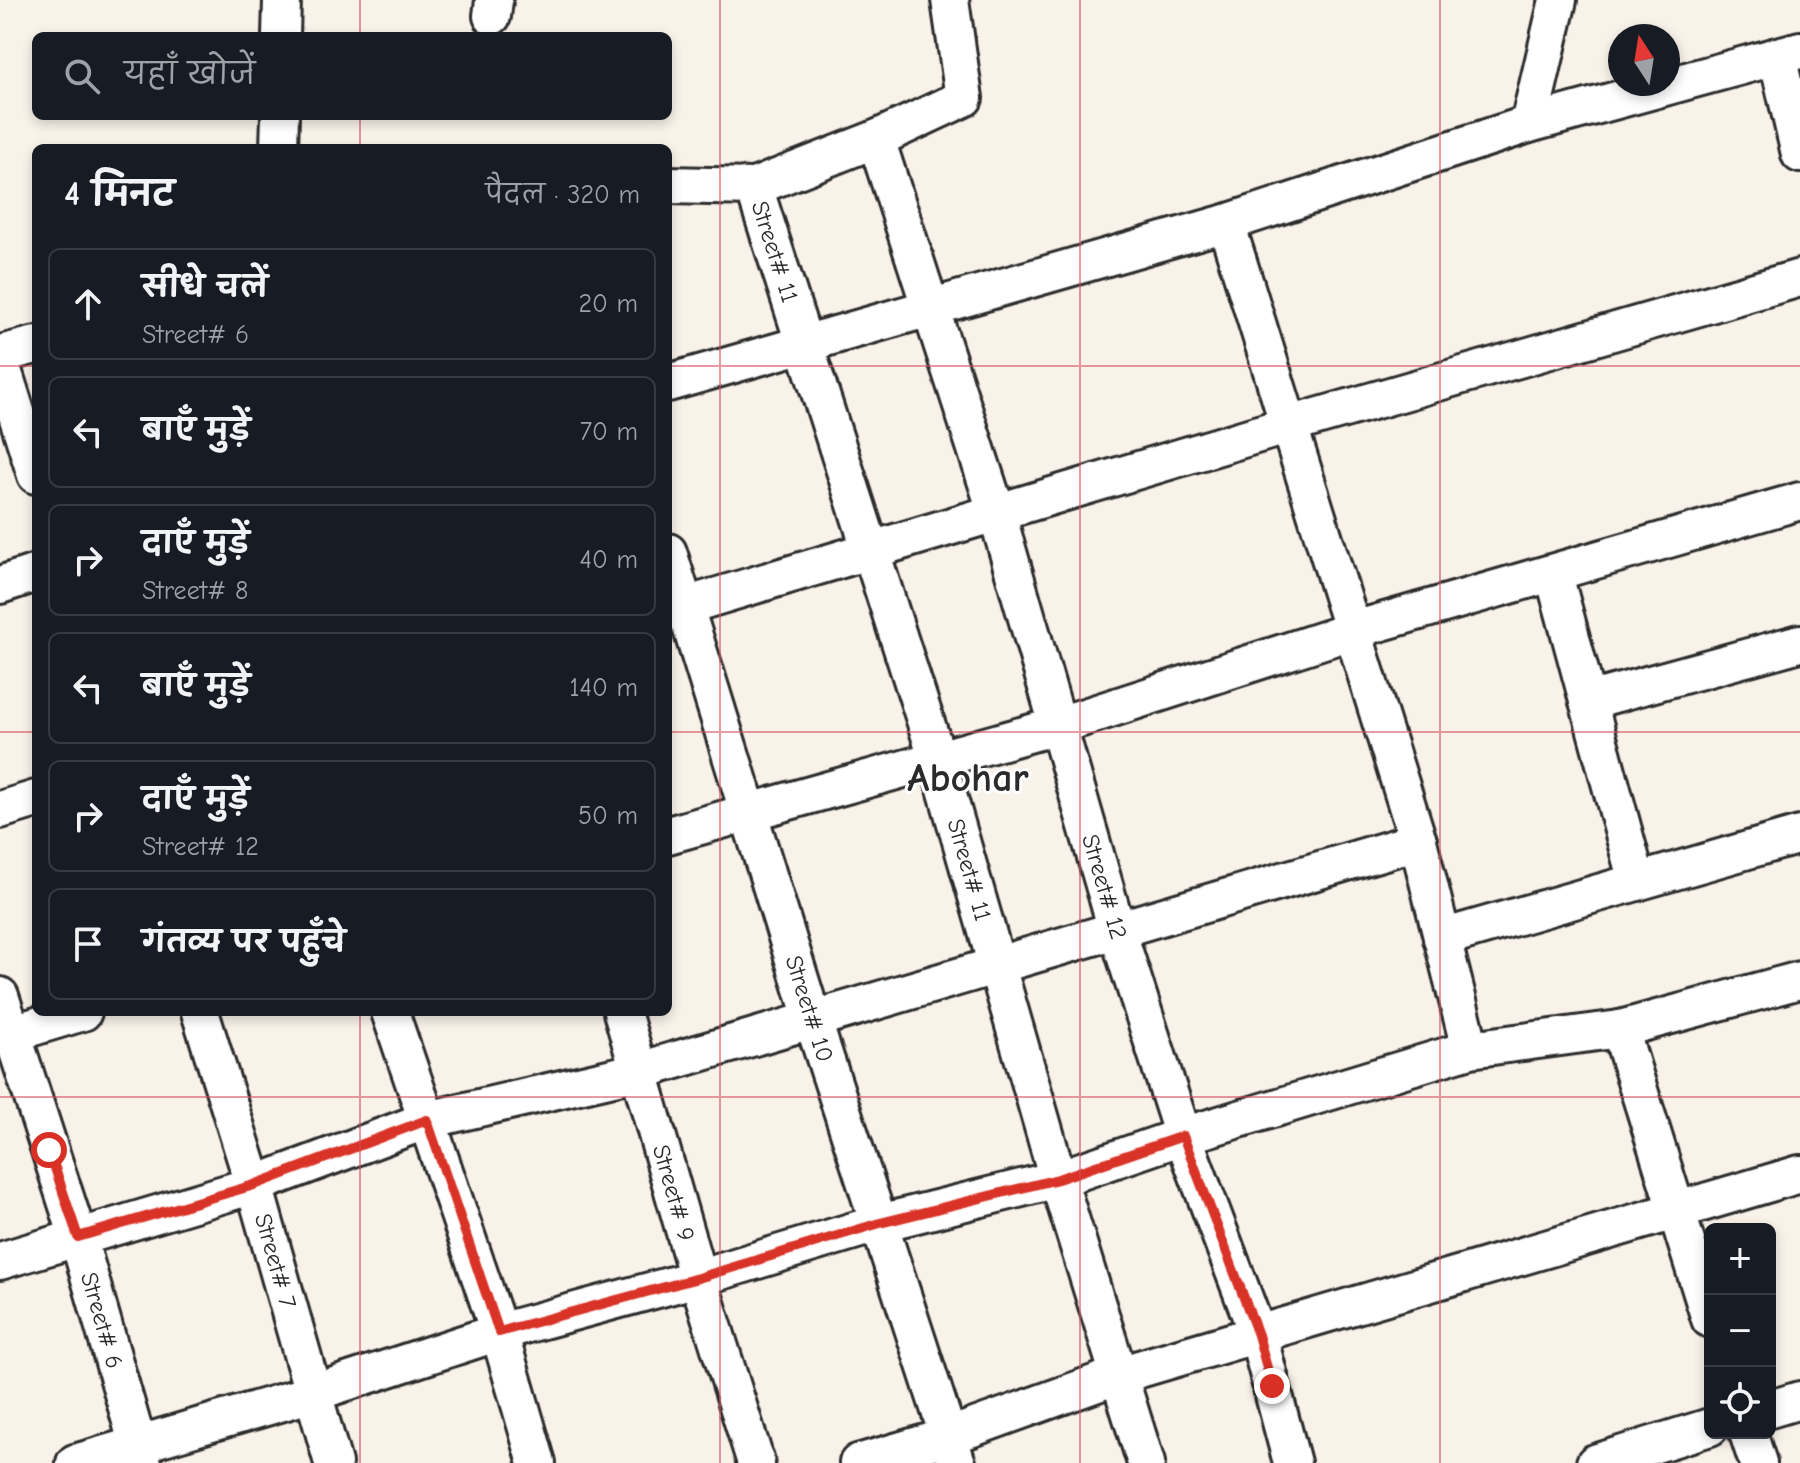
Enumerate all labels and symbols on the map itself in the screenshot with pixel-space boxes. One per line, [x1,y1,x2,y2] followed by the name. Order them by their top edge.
[1608,24,1680,96] north arrow
[745,197,804,306] street label: Street# 11
[907,755,1029,801] district label: Abohar
[941,815,997,924] street label: Street# 11
[1076,831,1133,943] street label: Street# 12
[779,952,839,1065] street label: Street# 10
[31,1132,67,1168] route start
[647,1141,701,1244] street label: Street# 9
[249,1210,302,1311] street label: Street# 7
[75,1269,129,1372] street label: Street# 6
[1254,1368,1290,1404] route end

